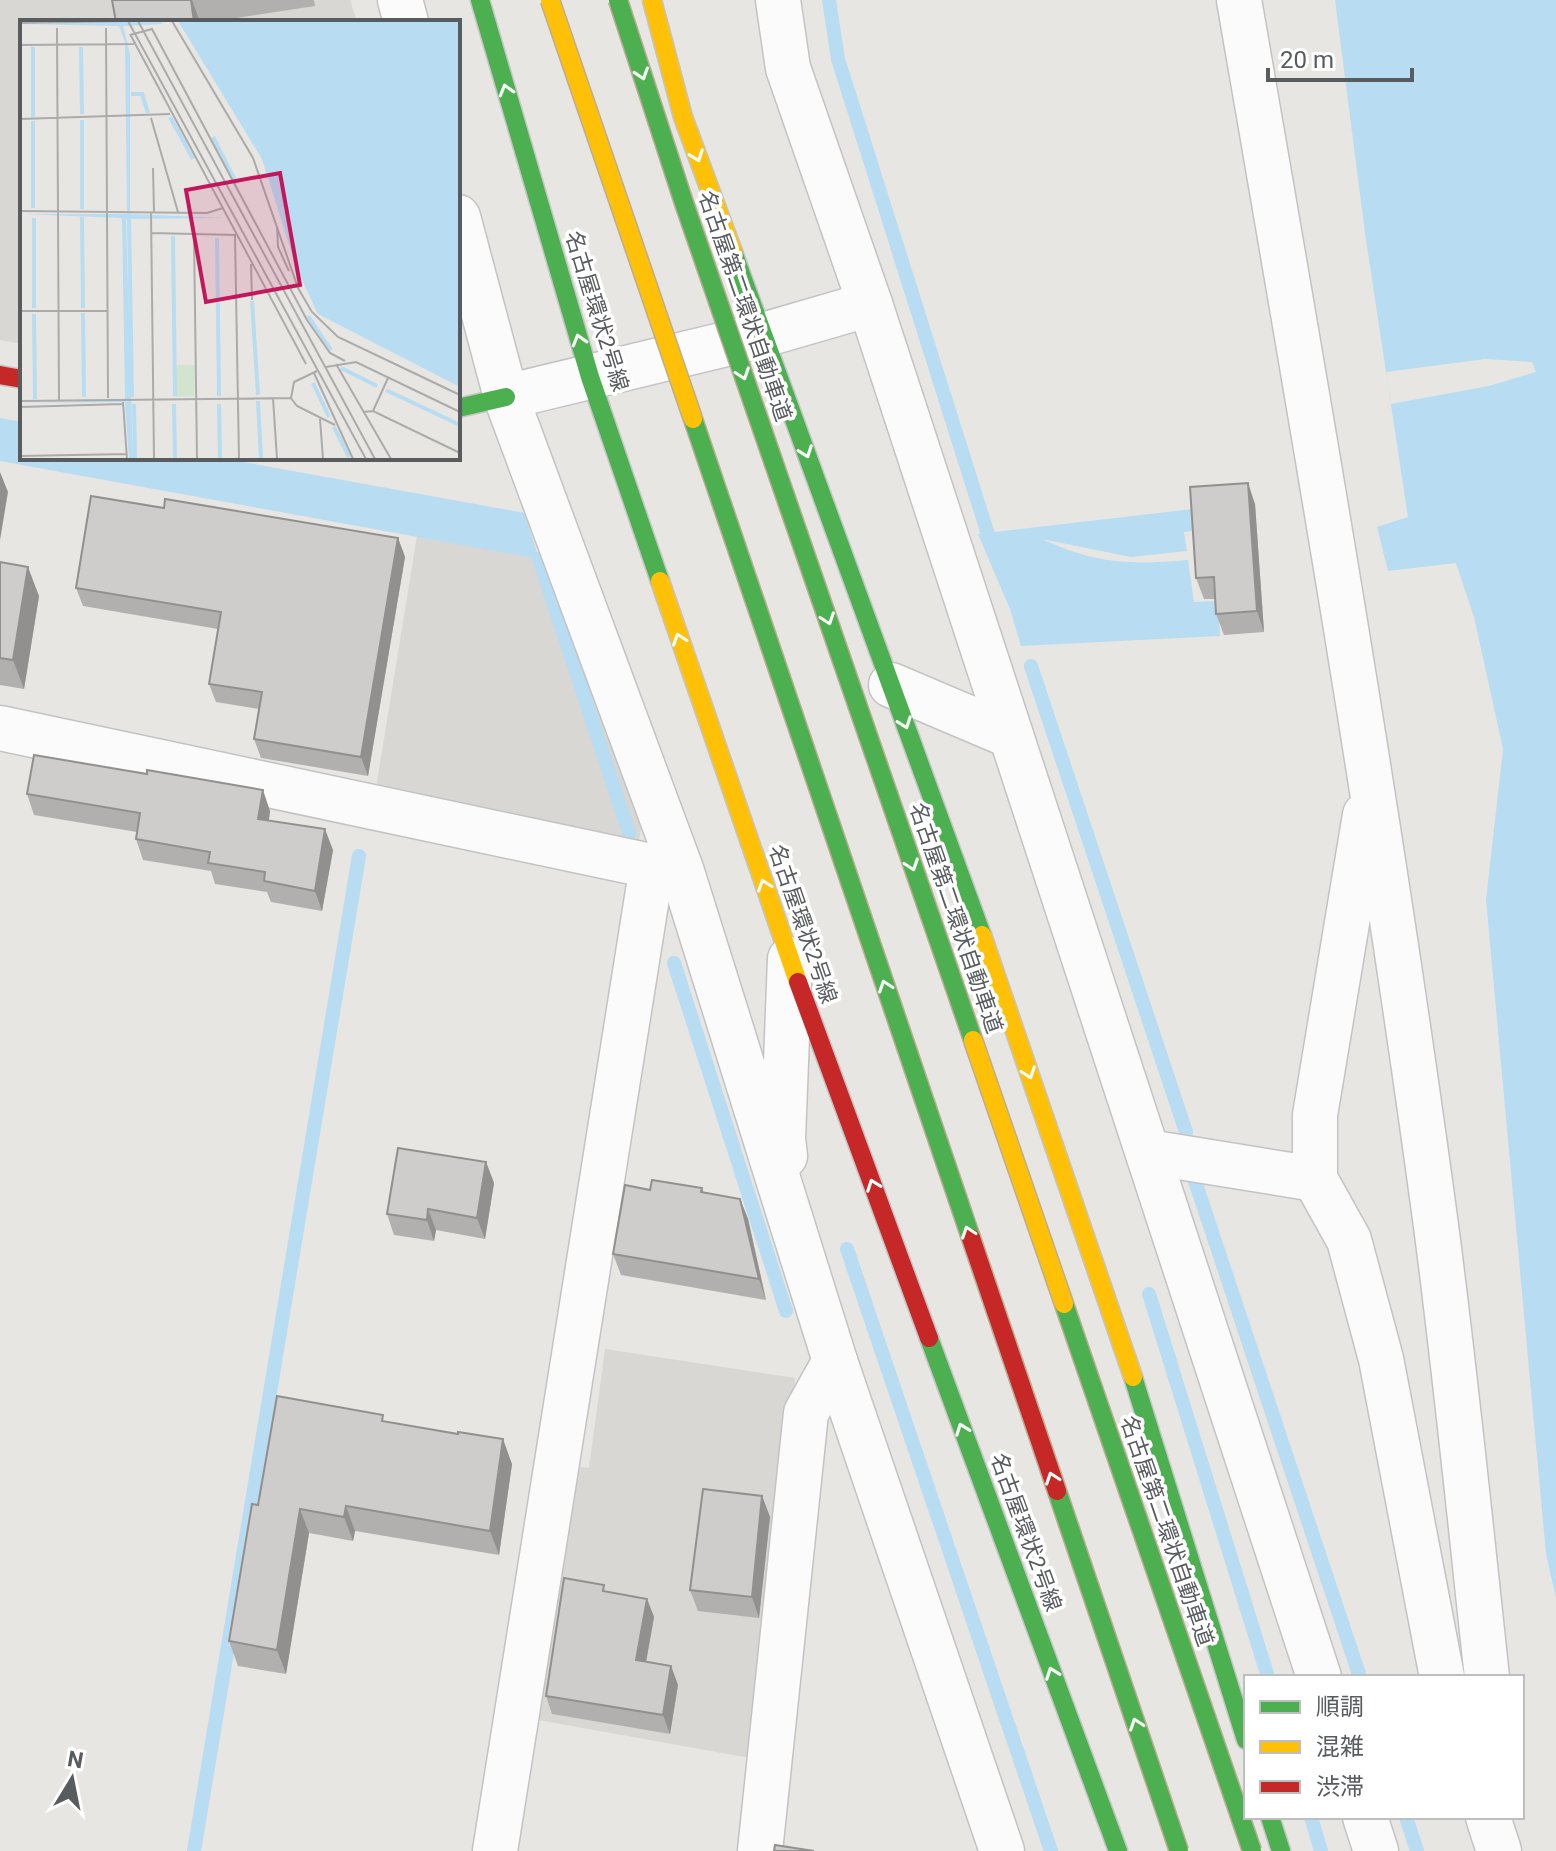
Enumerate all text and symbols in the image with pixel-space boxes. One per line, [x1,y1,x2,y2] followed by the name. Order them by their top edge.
[20,20,460,460] inset map
[1268,32,1412,82] scale bar
[1280,46,1334,74] text: 20 m
[632,66,648,80] one-way arrow
[499,84,515,98] one-way arrow
[687,148,704,162] one-way arrow
[694,188,796,424] street label: 名古屋第二環状自動車道
[561,228,633,394] street label: 名古屋環状2号線
[572,333,588,347] one-way arrow
[733,366,749,380] one-way arrow
[796,444,813,458] one-way arrow
[818,612,834,626] one-way arrow
[673,633,689,647] one-way arrow
[895,715,912,729] one-way arrow
[905,800,1007,1036] street label: 名古屋第二環状自動車道
[764,841,842,1007] street label: 名古屋環状2号線
[903,857,919,871] one-way arrow
[758,879,774,893] one-way arrow
[878,979,894,993] one-way arrow
[1019,1066,1035,1080] one-way arrow
[866,1179,882,1193] one-way arrow
[962,1226,978,1240] one-way arrow
[1116,1413,1218,1649] street label: 名古屋第二環状自動車道
[956,1423,972,1437] one-way arrow
[986,1450,1066,1614] street label: 名古屋環状2号線
[1046,1472,1062,1486] one-way arrow
[1046,1667,1062,1681] one-way arrow
[1244,1675,1524,1819] legend
[1316,1693,1364,1721] text: 順調
[1129,1718,1145,1732] one-way arrow
[1316,1733,1364,1761] text: 混雑
[32,1739,112,1819] north arrow
[66,1746,85,1773] text: N
[1316,1773,1364,1801] text: 渋滞

